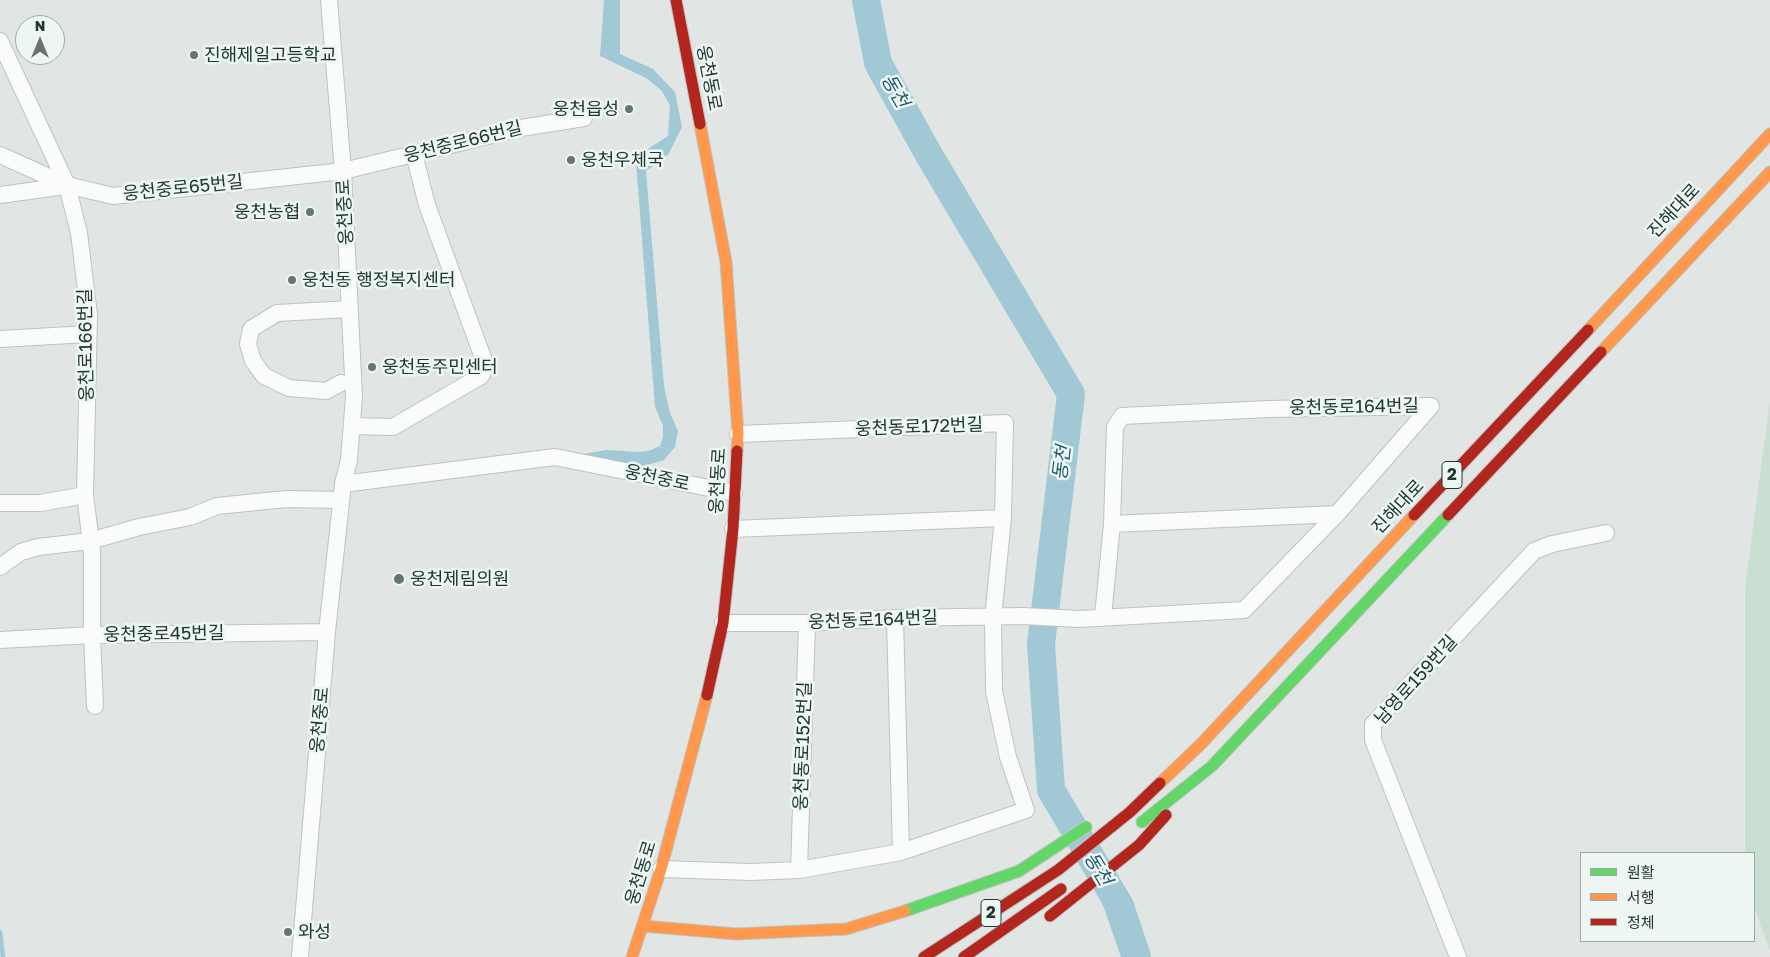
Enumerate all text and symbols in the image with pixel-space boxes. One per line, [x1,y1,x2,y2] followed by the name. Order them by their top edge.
[15,15,65,65] north arrow
[35,17,45,34] text: N
[692,43,726,113] street label: 웅천동로
[204,44,336,66] place label: 진해제일고등학교
[188,49,200,61] marker: 진해제일고등학교
[876,70,914,112] water label: 동천
[553,98,619,120] place label: 웅천읍성
[623,103,635,115] marker: 웅천읍성
[402,117,524,167] street label: 웅천중로66번길
[581,149,664,171] place label: 웅천우체국
[565,154,577,166] marker: 웅천우체국
[122,171,244,205] street label: 웅천중로65번길
[332,178,358,246] street label: 웅천중로
[1644,179,1704,243] street label: 진해대로
[234,201,300,223] place label: 웅천농협
[304,206,316,218] marker: 웅천농협
[302,269,456,291] place label: 웅천동 행정복지센터
[286,274,298,286] marker: 웅천동 행정복지센터
[74,288,98,402] street label: 웅천로166번길
[382,356,498,378] place label: 웅천동주민센터
[366,361,378,373] marker: 웅천동주민센터
[1289,395,1419,419] street label: 웅천동로164번길
[855,414,983,440] street label: 웅천동로172번길
[1049,444,1075,482] water label: 동천
[705,447,731,515] street label: 웅천동로
[622,461,692,495] street label: 웅천중로
[1442,462,1462,488] road number: 2
[1368,475,1428,539] street label: 진해대로
[410,568,509,590] place label: 웅천제림의원
[392,572,406,586] marker: 웅천제림의원
[808,607,938,633] street label: 웅천동로164번길
[103,622,225,646] street label: 웅천중로45번길
[1370,631,1462,729] street label: 남영로159번길
[790,681,816,811] street label: 웅천동로152번길
[306,686,334,754] street label: 웅천중로
[621,838,661,908] street label: 웅천동로
[1079,848,1117,890] water label: 동천
[1580,852,1755,942] legend
[1627,863,1655,881] text: 원활
[1627,888,1655,906] text: 서행
[981,900,1001,926] road number: 2
[1627,913,1655,931] text: 정체
[298,921,331,943] place label: 와성
[282,926,294,938] marker: 와성

